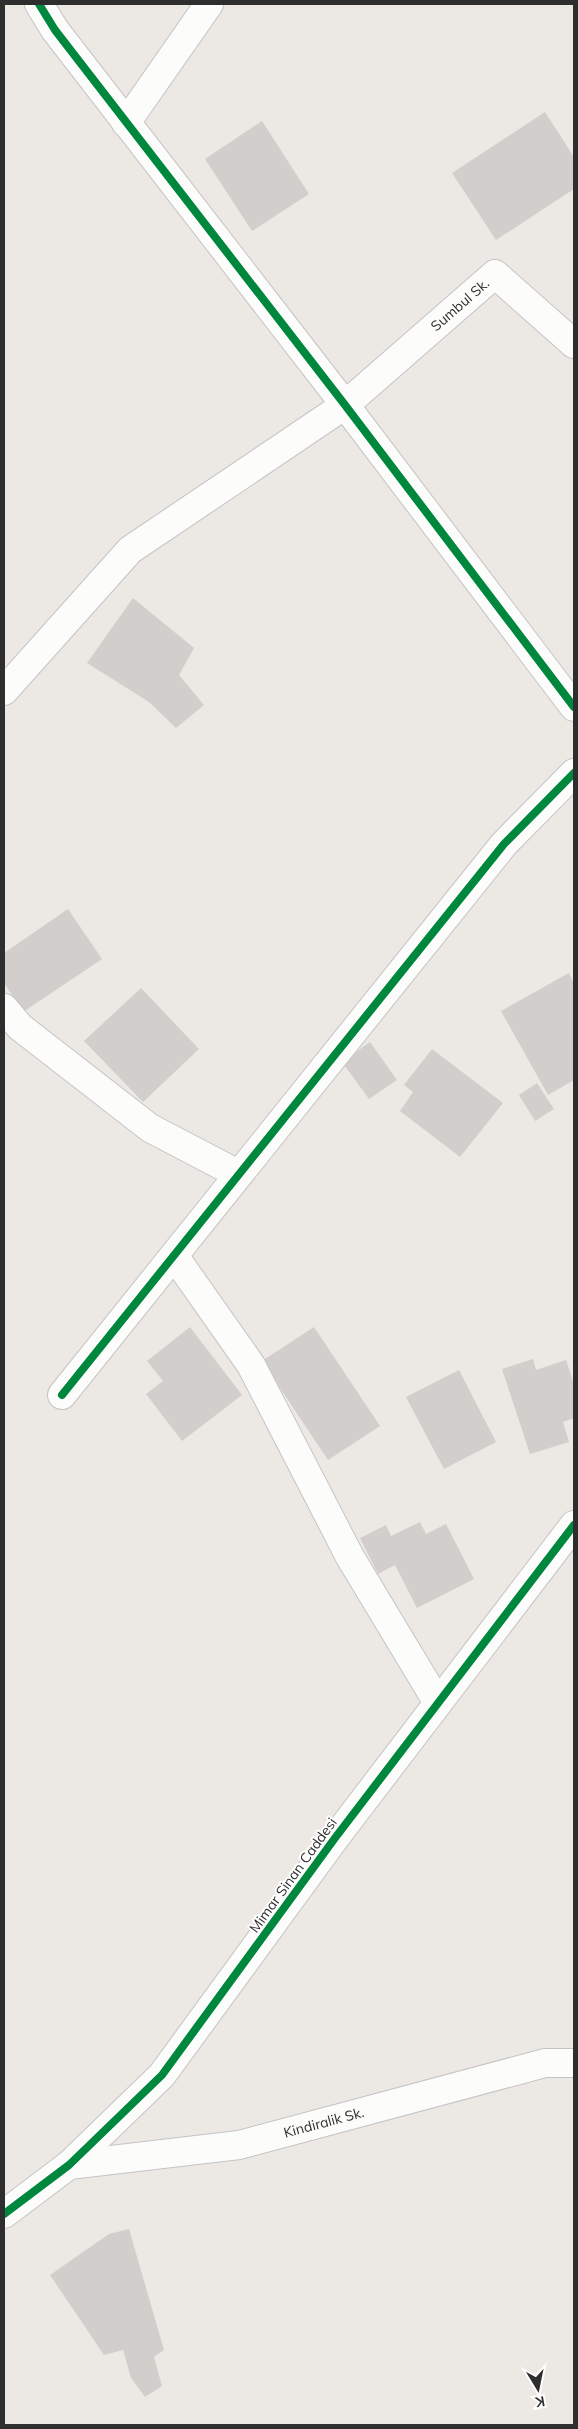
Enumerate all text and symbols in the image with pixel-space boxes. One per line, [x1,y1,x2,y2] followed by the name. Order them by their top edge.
[427,274,493,335] street label: Sumbul Sk.
[245,1814,341,1936] street label: Mimar Sinan Caddesi
[282,2103,366,2142] street label: Kindiralik Sk.
[513,2364,563,2414] north arrow
[533,2392,546,2412] text: K

